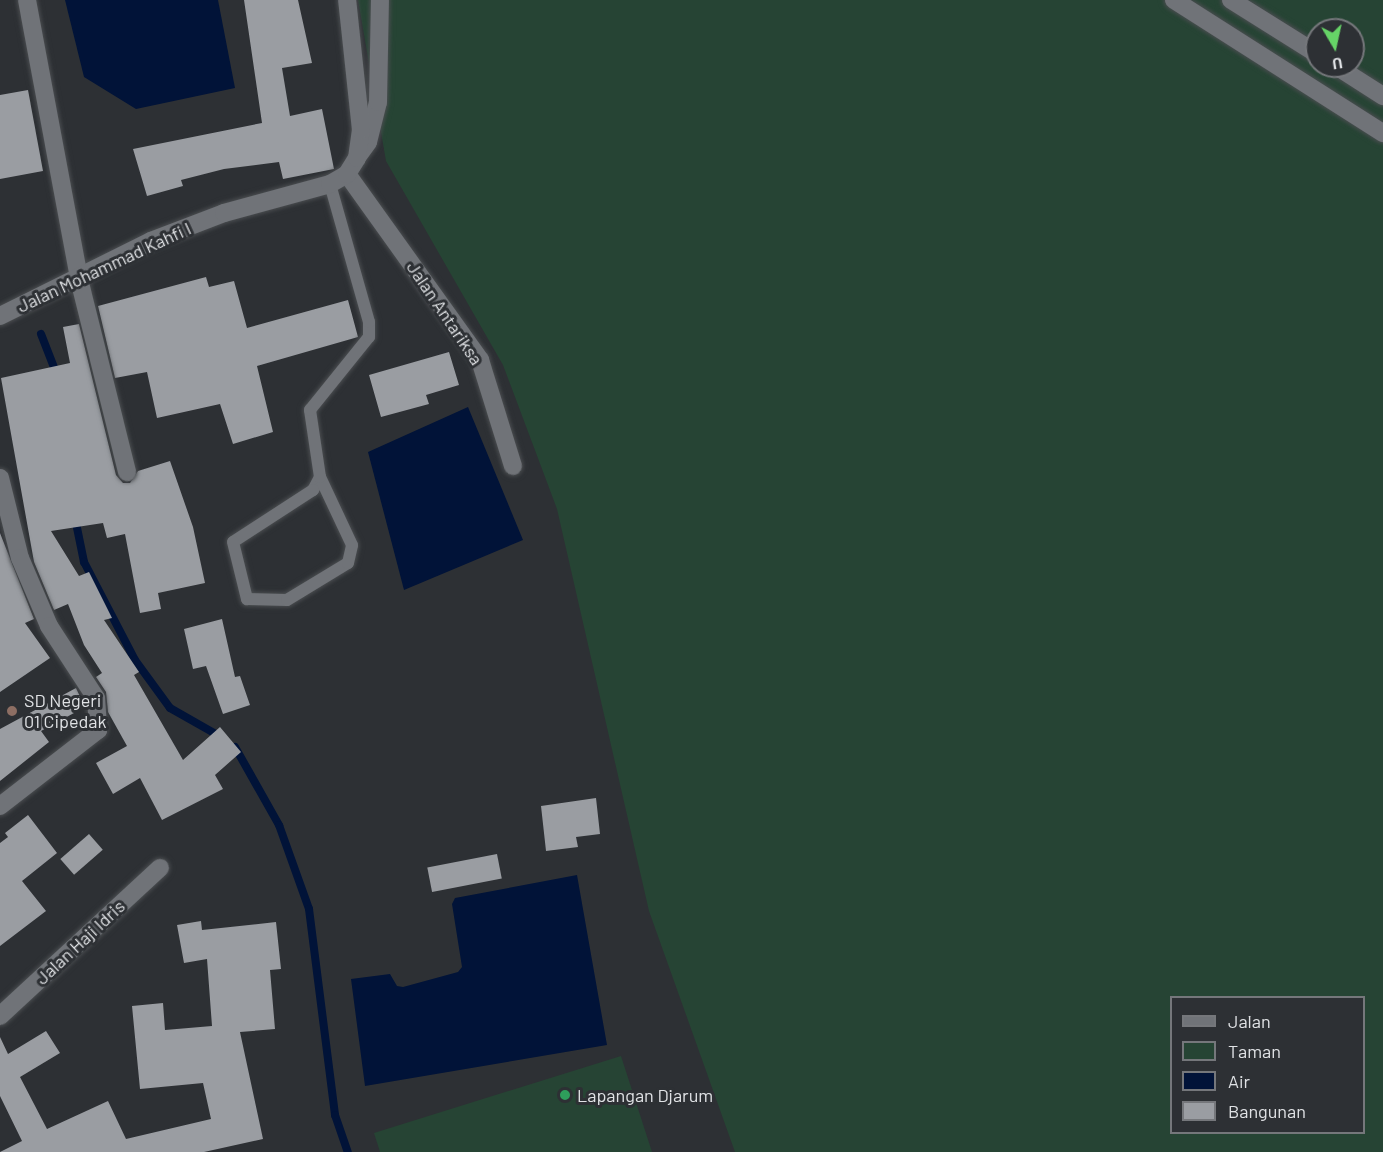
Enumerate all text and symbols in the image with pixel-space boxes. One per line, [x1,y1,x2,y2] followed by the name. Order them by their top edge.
[1305,18,1365,78] north arrow
[1331,54,1344,74] text: U
[14,217,194,317] street label: Jalan Mohammad Kahfi I
[402,257,488,369] street label: Jalan Antariksa
[24,690,107,732] place label: SD Negeri 01 Cipedak
[5,704,19,718] marker: SD Negeri 01 Cipedak
[31,895,129,989] street label: Jalan Haji Idris
[1170,996,1365,1134] legend
[1228,1010,1271,1032] text: Jalan
[1228,1040,1281,1062] text: Taman
[1228,1070,1250,1092] text: Air
[577,1084,713,1106] place label: Lapangan Djarum
[558,1088,572,1102] marker: Lapangan Djarum
[1228,1100,1306,1122] text: Bangunan

